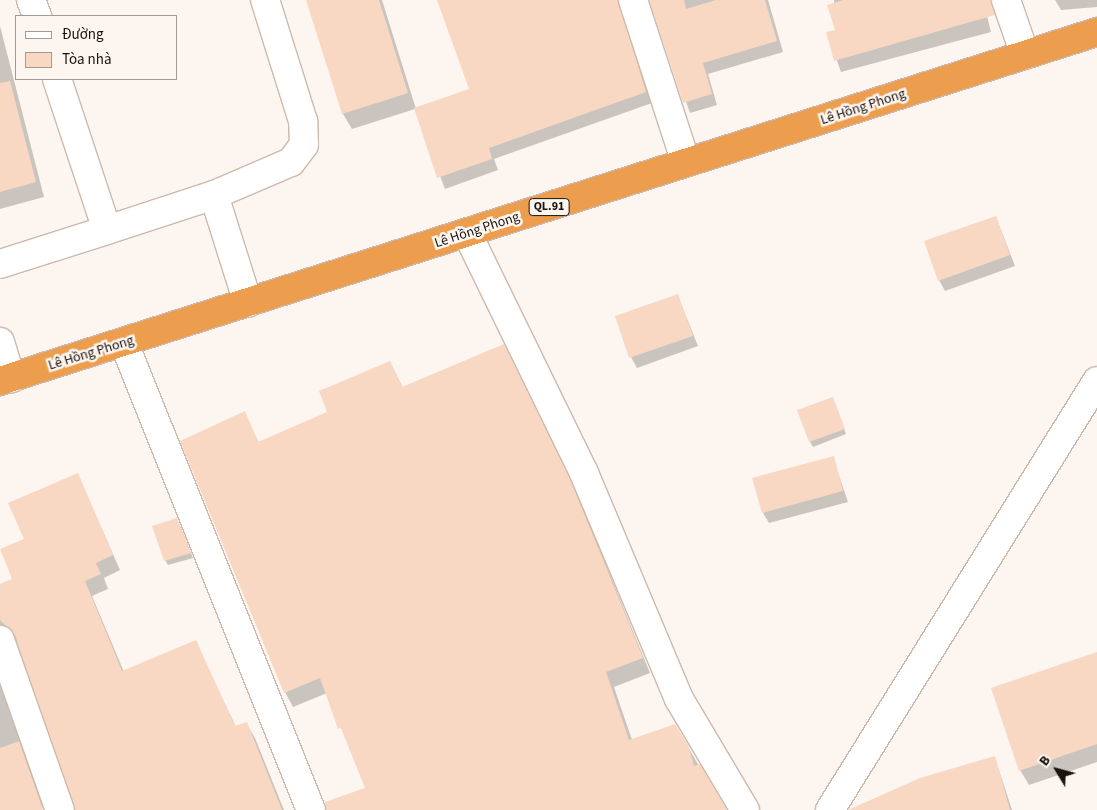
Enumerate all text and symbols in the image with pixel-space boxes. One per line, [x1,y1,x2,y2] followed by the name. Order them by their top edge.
[15,15,178,80] legend
[62,24,104,45] text: Đường
[62,49,111,70] text: Tòa nhà
[818,85,908,129] street label: Lê Hồng Phong
[528,198,570,216] road number: QL.91
[432,208,522,252] street label: Lê Hồng Phong
[46,332,136,374] street label: Lê Hồng Phong
[1032,745,1082,795] north arrow
[1034,752,1056,770] text: B

